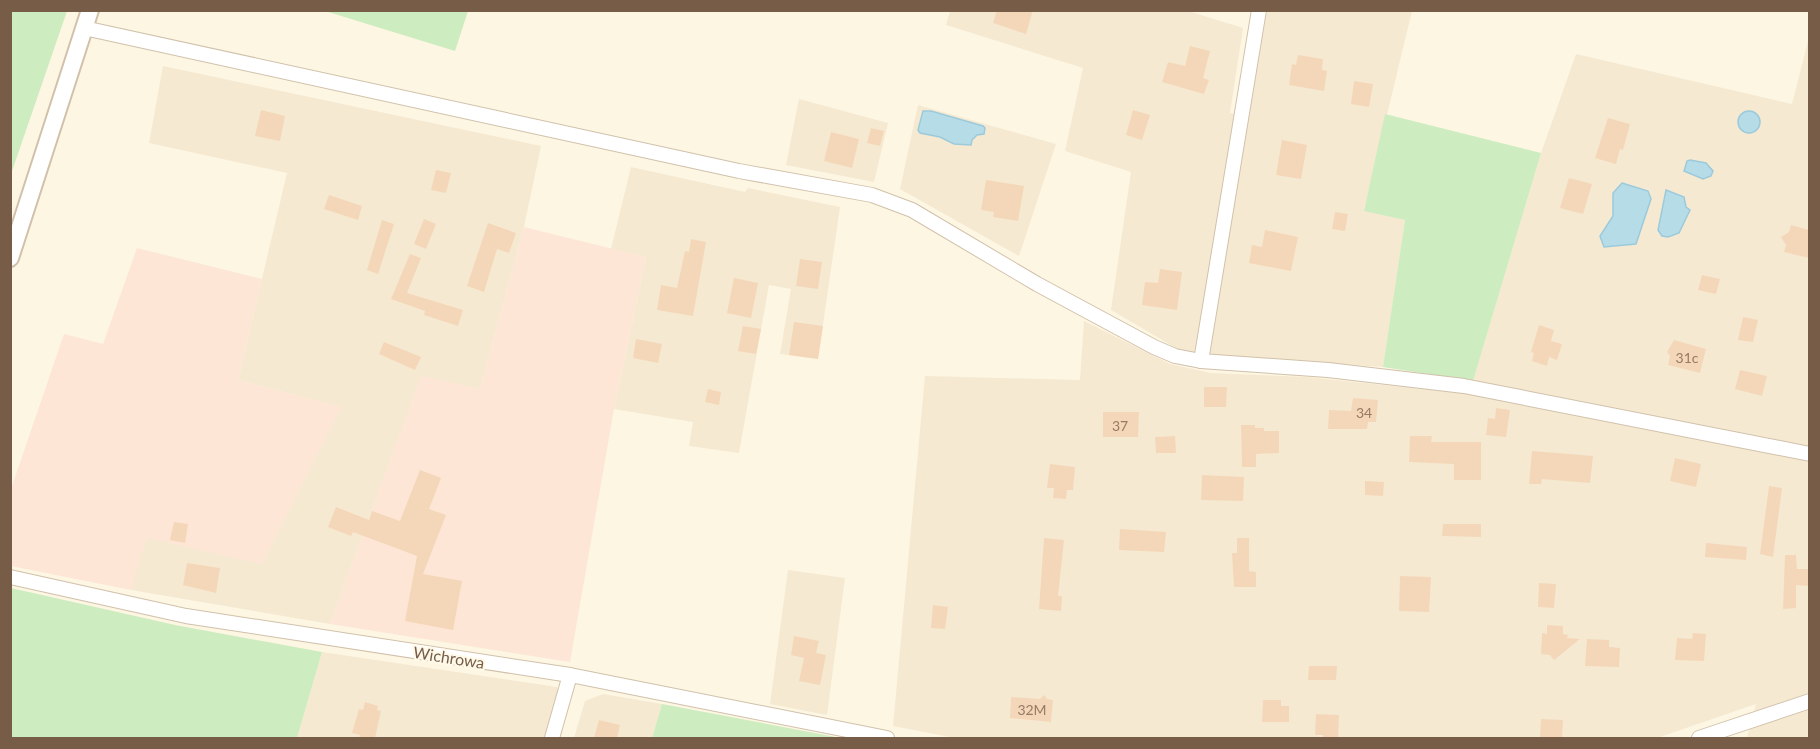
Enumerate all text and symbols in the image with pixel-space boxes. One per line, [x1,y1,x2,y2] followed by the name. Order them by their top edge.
[1676,349,1699,366] house number: 31c
[1356,404,1372,421] house number: 34
[1112,417,1128,434] house number: 37
[412,642,486,672] street label: Wichrowa
[1017,701,1047,718] house number: 32M

